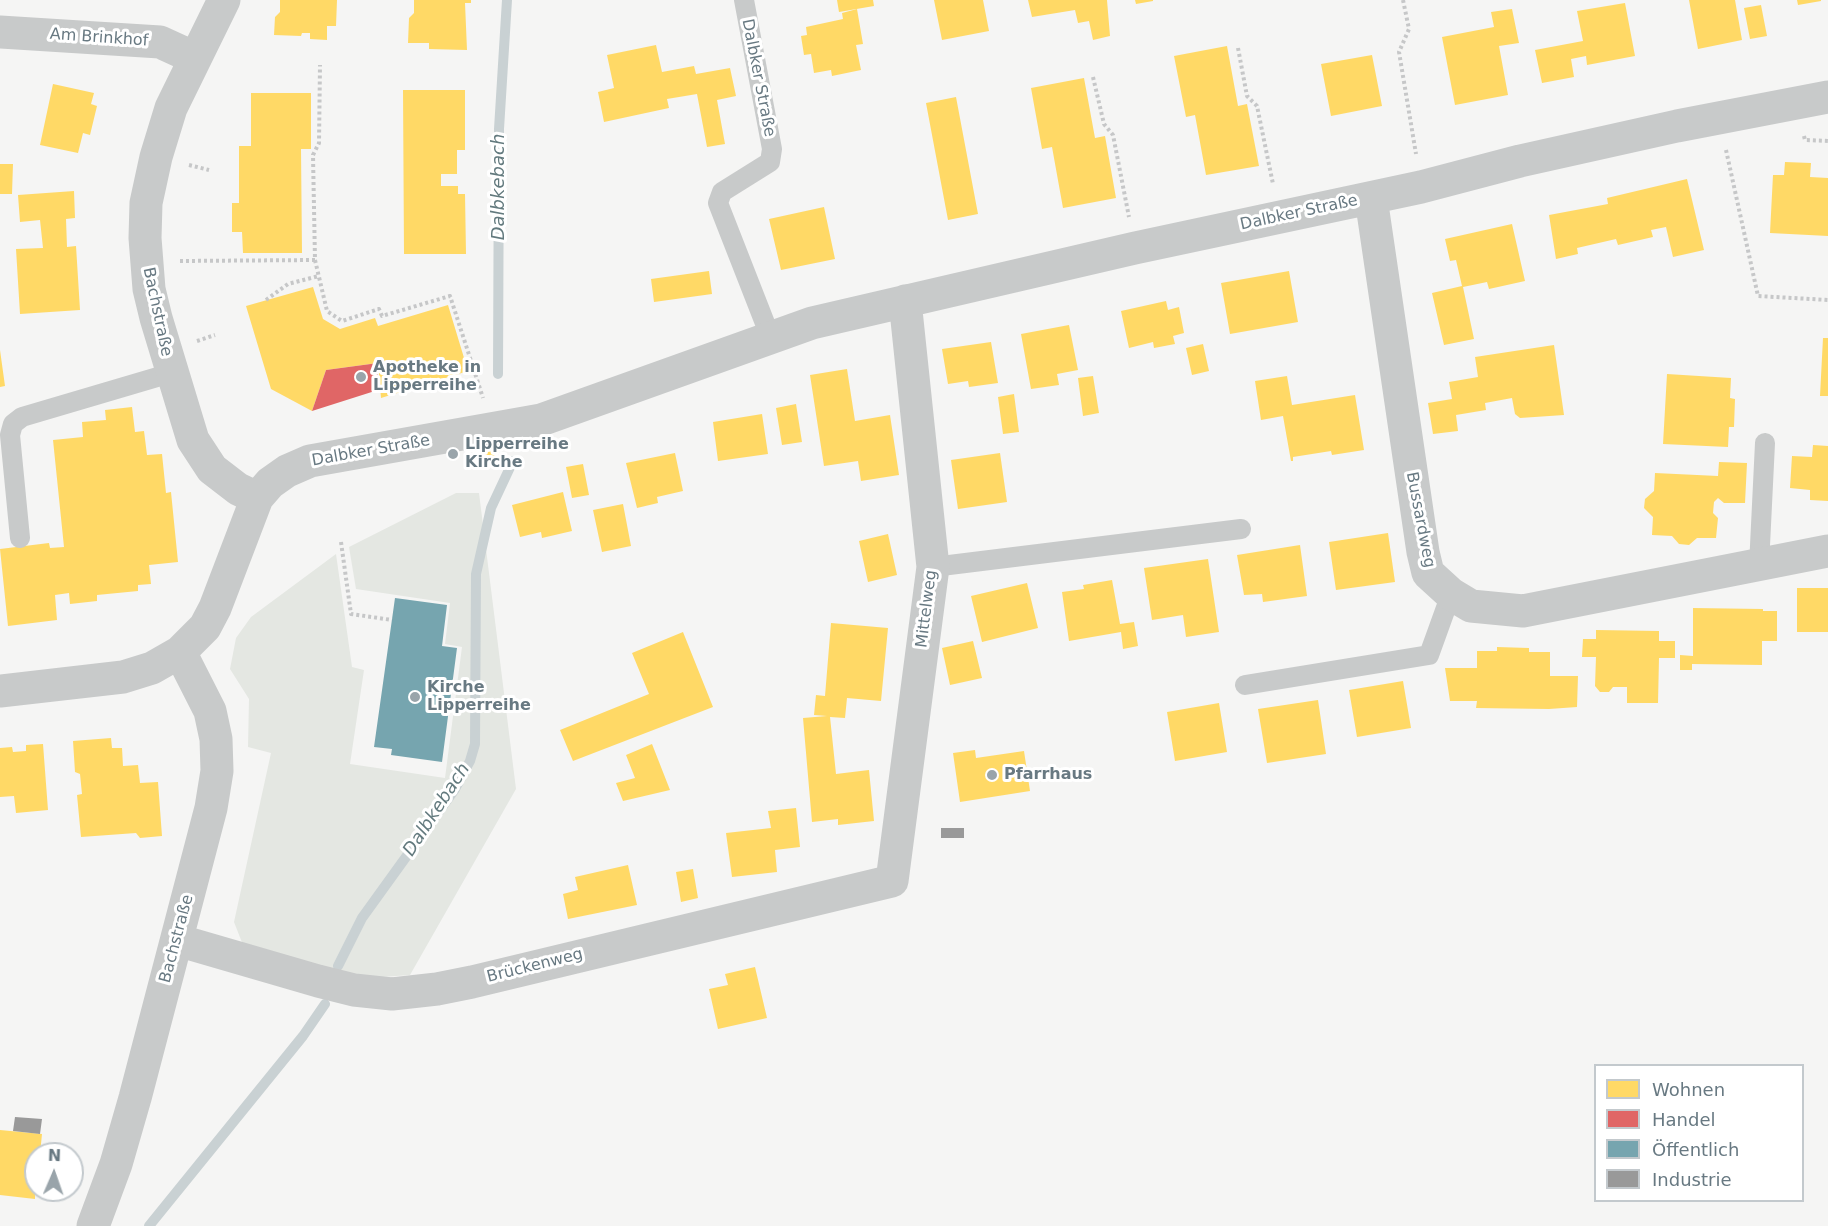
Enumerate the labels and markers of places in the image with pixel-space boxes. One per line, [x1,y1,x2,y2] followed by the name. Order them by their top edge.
[373,358,481,396] place label: Apotheke in Lipperreihe
[354,370,368,384] marker: Apotheke in Lipperreihe
[465,435,569,473] place label: Lipperreihe Kirche
[446,447,460,461] marker: Lipperreihe Kirche
[427,678,531,716] place label: Kirche Lipperreihe
[408,690,422,704] marker: Kirche Lipperreihe
[1004,765,1092,785] place label: Pfarrhaus
[985,768,999,782] marker: Pfarrhaus

